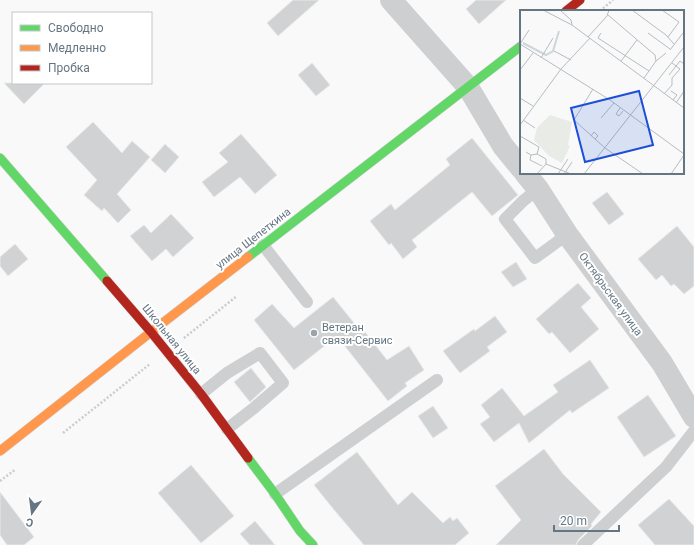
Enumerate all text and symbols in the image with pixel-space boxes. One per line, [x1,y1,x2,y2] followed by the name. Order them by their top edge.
[520,10,684,174] inset map
[12,12,152,84] legend
[48,21,104,35] text: Свободно
[48,41,106,55] text: Медленно
[48,61,90,75] text: Пробка
[213,205,293,272] street label: улица Щепеткина
[576,250,645,338] street label: Октябрьская улица
[139,302,204,377] street label: Школьная улица
[322,321,393,347] place label: Ветеран связи-Сервис
[309,328,319,338] marker: Ветеран связи-Сервис
[12,493,52,533] north arrow
[554,507,619,533] scale bar
[560,514,587,528] text: 20 m
[25,515,35,529] text: С

